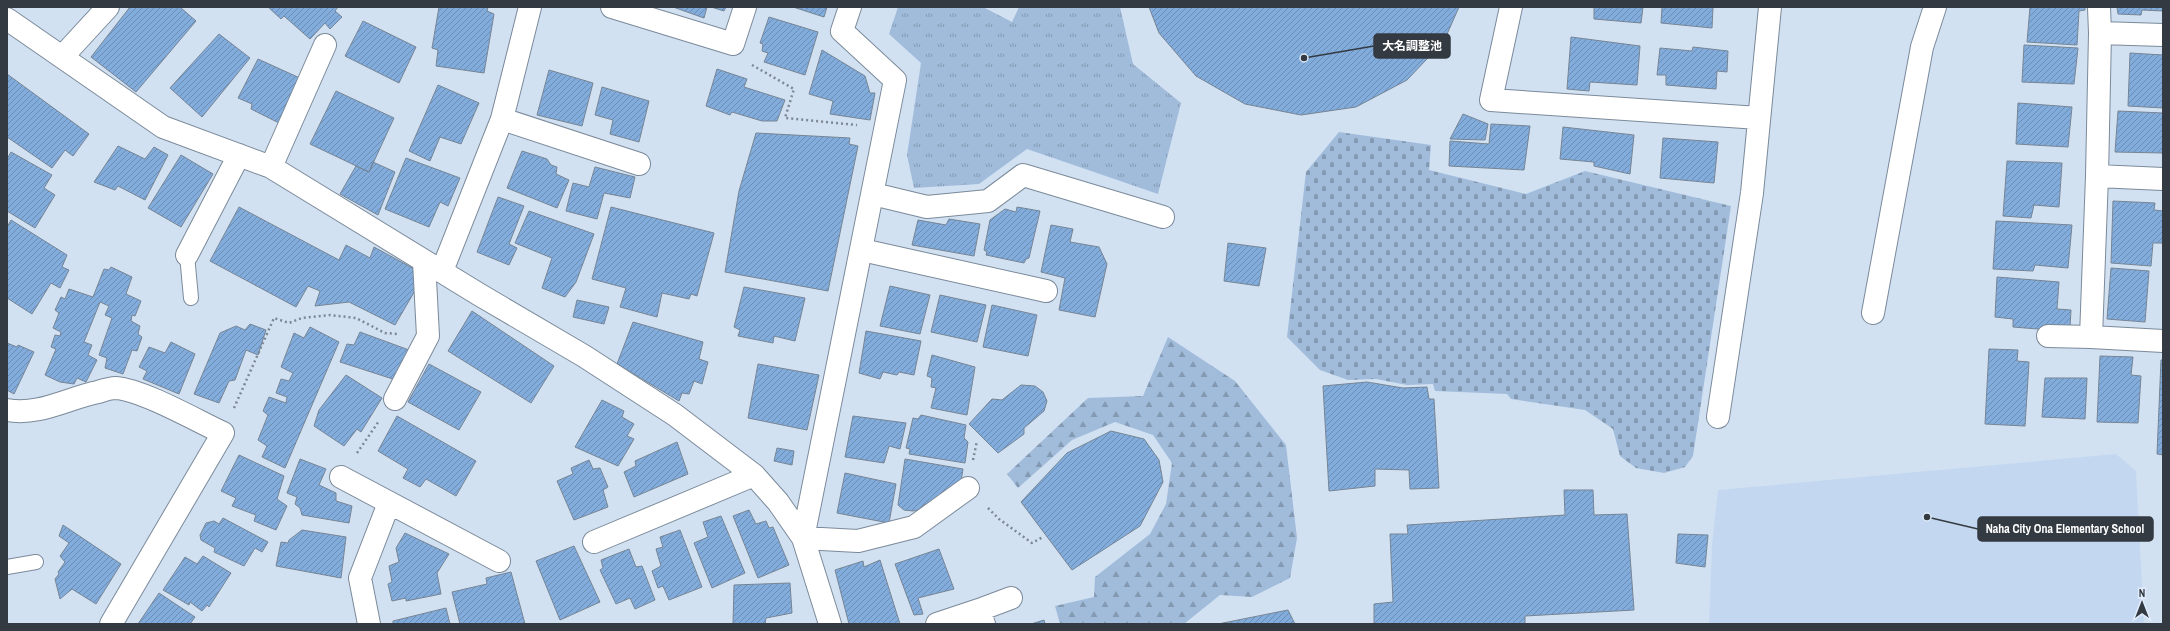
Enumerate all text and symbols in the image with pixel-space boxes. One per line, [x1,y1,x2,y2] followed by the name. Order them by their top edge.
[1374,34,1450,58] callout: 大名調整池
[1382,38,1442,54] text: 大名調整池
[1978,517,2153,541] callout: Naha City Ona Elementary School
[1986,521,2145,537] text: Naha City Ona Elementary School
[2122,583,2162,623] north arrow
[2139,586,2145,600] text: N

